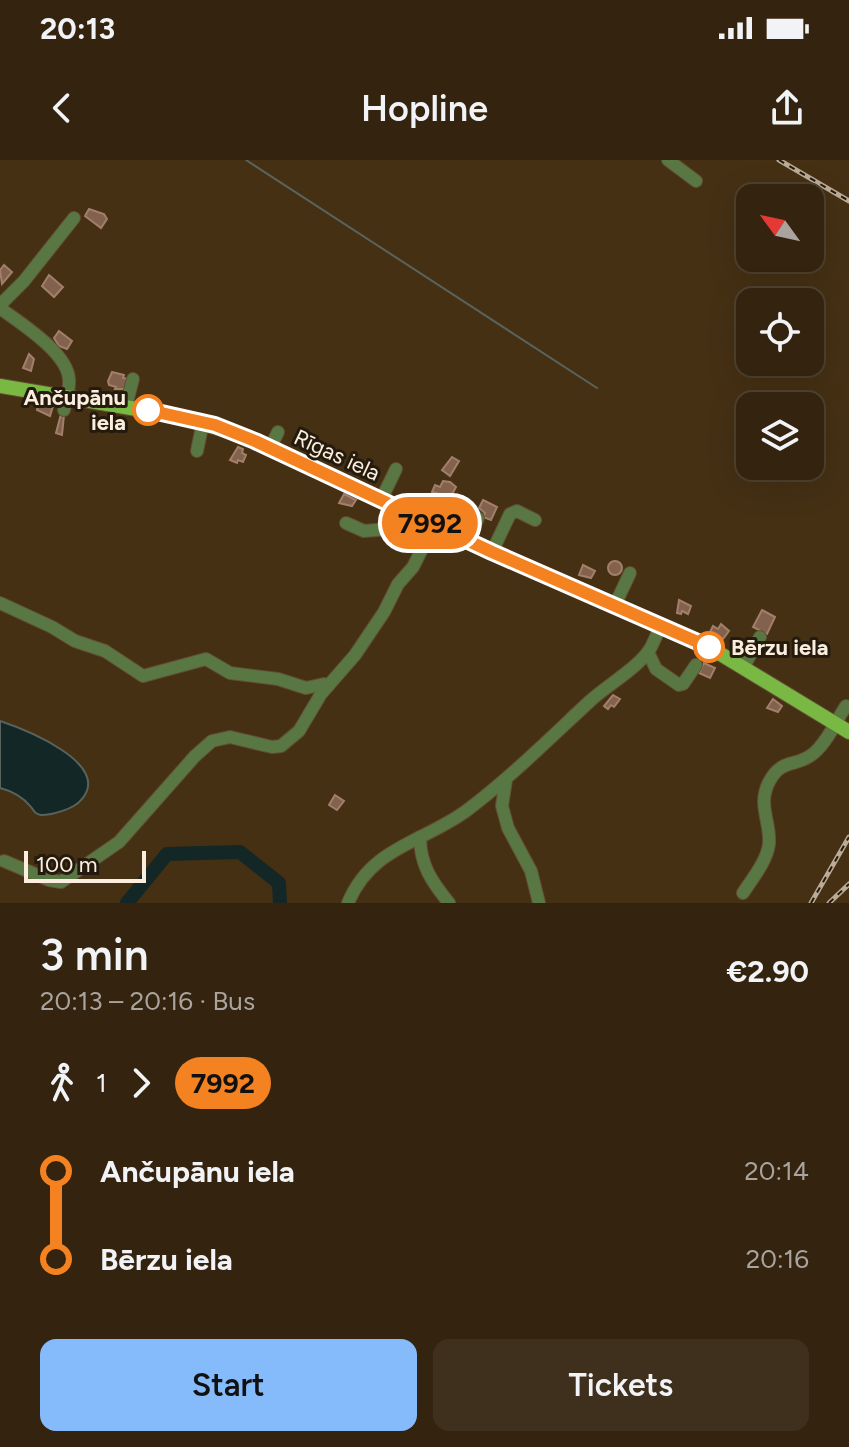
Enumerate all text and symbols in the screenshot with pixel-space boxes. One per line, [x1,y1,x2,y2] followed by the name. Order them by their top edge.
[40,10,115,47] text: 20:13
[40,86,84,130] icon: back
[765,86,809,130] icon: share
[361,87,488,130] text: Hopline
[736,184,824,272] north arrow
[736,184,824,480] map controls
[736,288,824,376] button: locate
[23,384,126,436] place label: Ančupānu iela
[736,392,824,480] button: layers
[133,395,163,425] marker: Ančupānu iela
[290,423,384,487] street label: Rīgas iela
[374,497,486,549] line badge: 7992
[398,506,462,540] text: 7992
[694,632,724,662] marker: Bērzu iela
[731,634,828,661] place label: Bērzu iela
[24,847,146,883] scale bar
[36,851,97,878] text: 100 m
[40,928,149,981] text: 3 min
[727,953,809,990] text: €2.90
[40,985,255,1017] text: 20:13 – 20:16 · Bus
[40,1061,84,1105] icon: walk
[119,1061,163,1105] icon: forward
[191,1066,255,1100] text: 7992
[96,1067,107,1099] text: 1
[100,1153,295,1190] text: Ančupānu iela
[744,1155,809,1187] text: 20:14
[100,1241,233,1278] text: Bērzu iela
[746,1243,809,1275] text: 20:16
[40,1339,417,1431] button: Start
[433,1339,809,1431] button: Tickets

